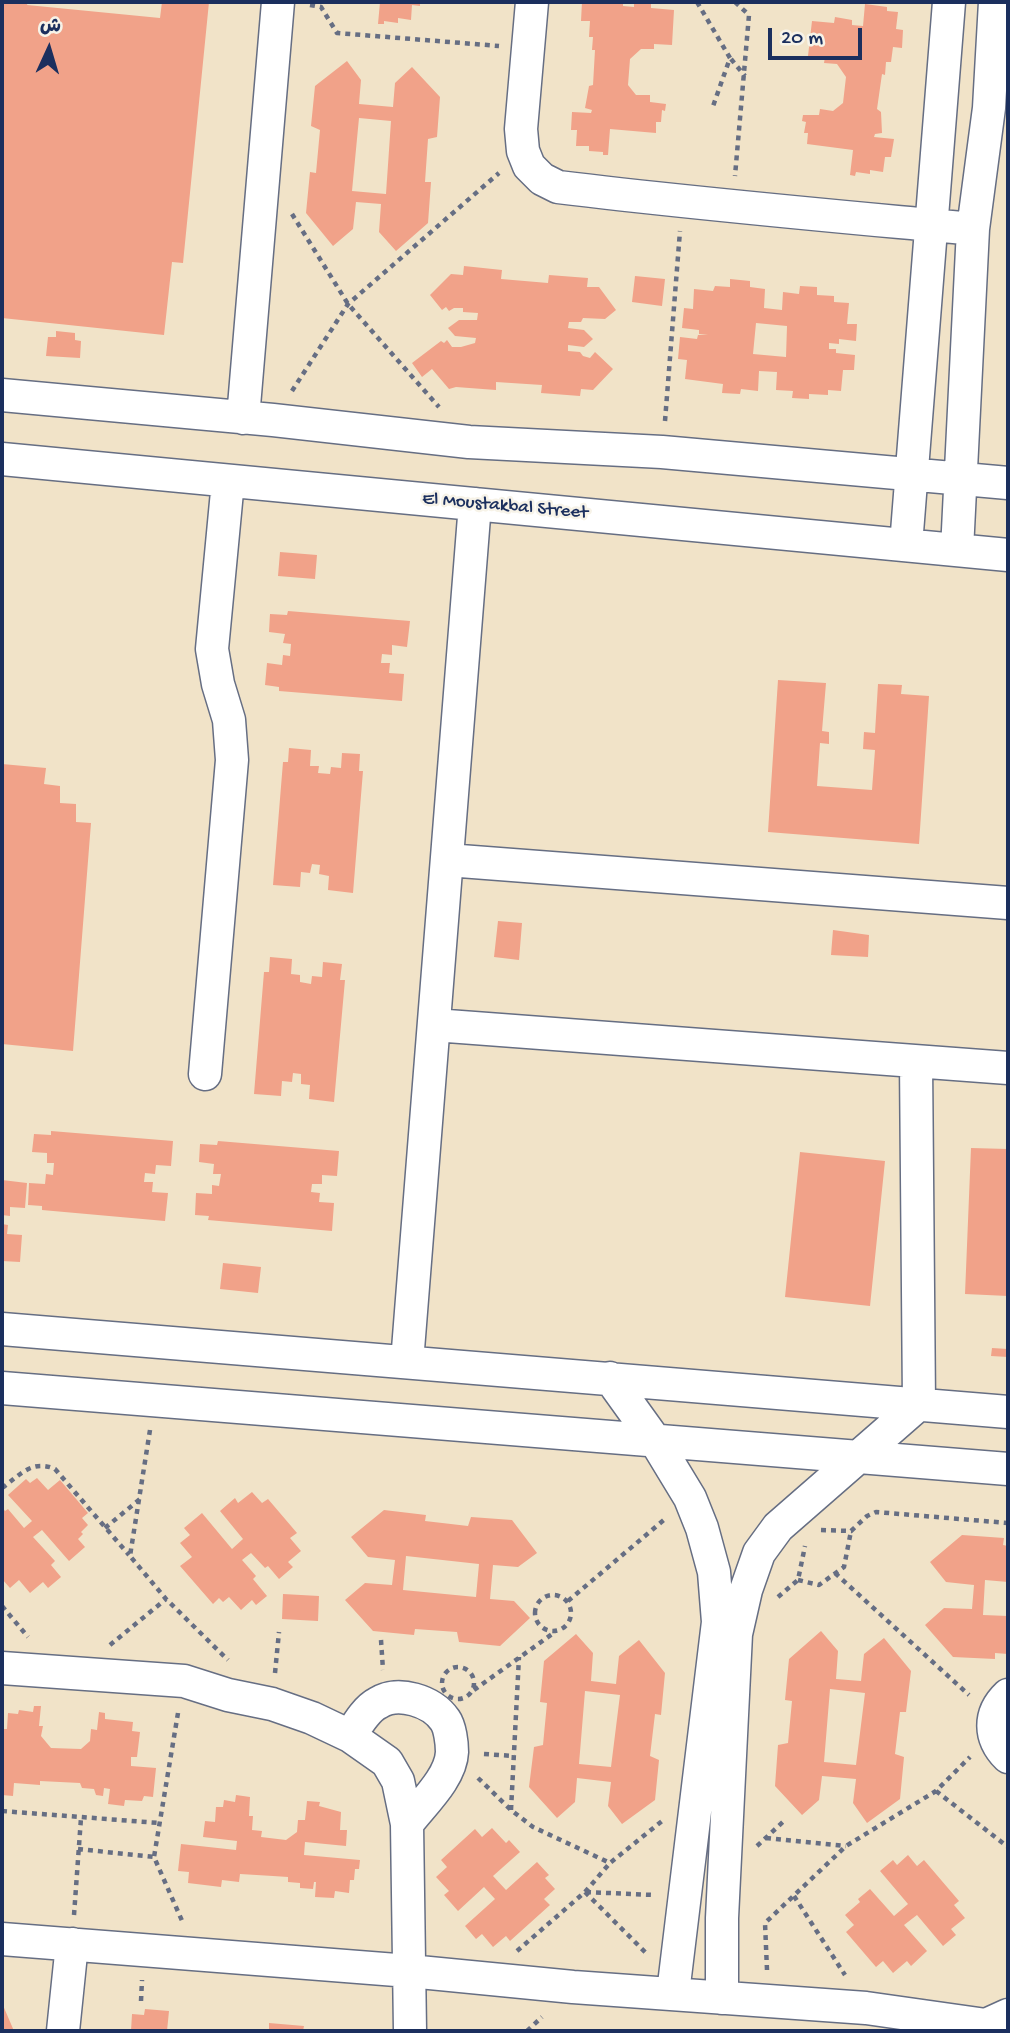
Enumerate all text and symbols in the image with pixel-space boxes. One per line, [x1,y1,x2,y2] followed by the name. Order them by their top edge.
[14,14,84,84] north arrow
[772,14,866,58] scale bar
[39,15,62,40] text: ش
[781,27,823,52] text: 20 m
[421,488,589,526] street label: El Moustakbal Street

